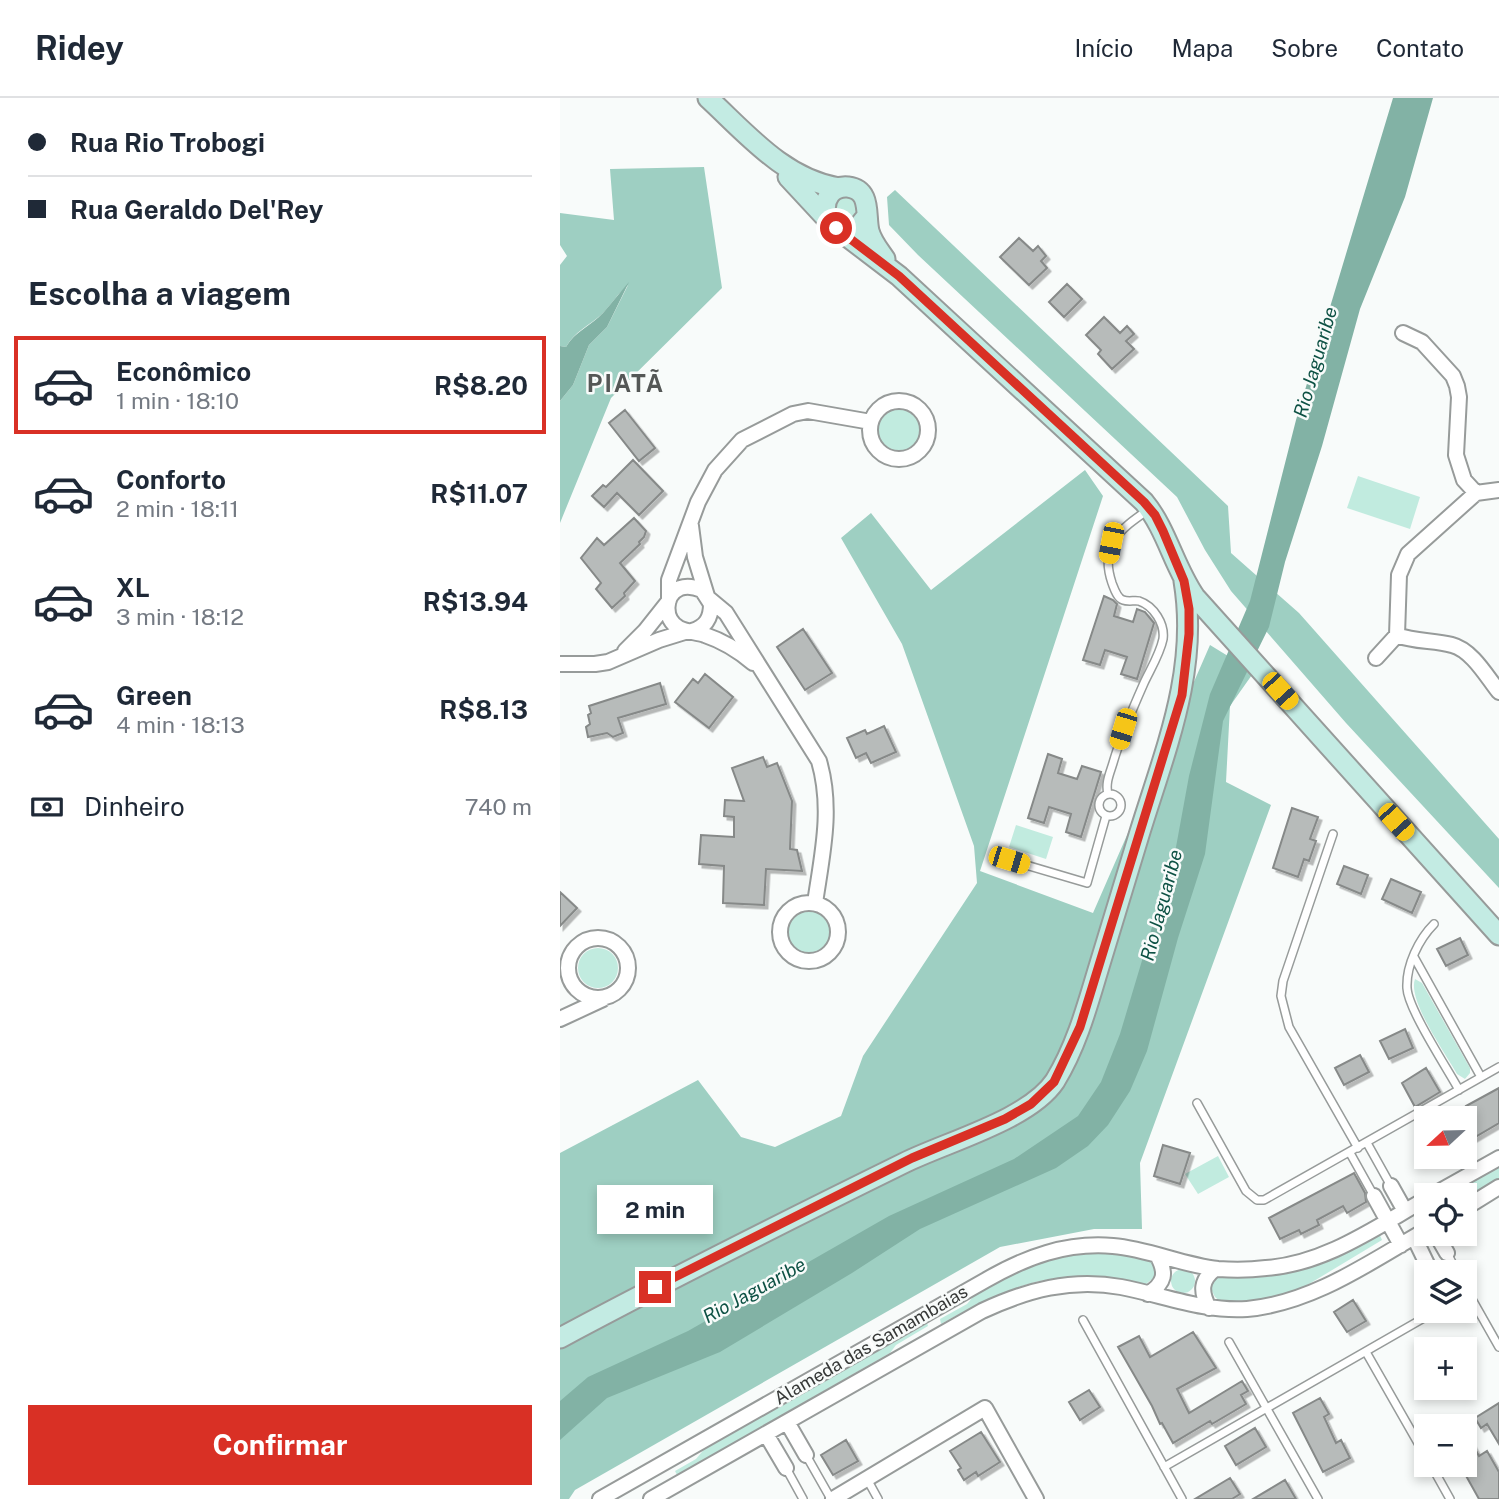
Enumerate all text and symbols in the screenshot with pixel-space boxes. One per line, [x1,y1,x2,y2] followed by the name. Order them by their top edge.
[35,29,124,67] text: Ridey
[1075,34,1133,62] text: Início
[1171,34,1233,62] text: Mapa
[1271,34,1338,62] text: Sobre
[1376,34,1464,62] text: Contato
[70,127,265,158] text: Rua Rio Trobogi
[70,194,323,225] text: Rua Geraldo Del'Rey
[820,212,852,244] route start
[28,275,291,312] text: Escolha a viagem
[1289,304,1341,420] water label: Rio Jaguaribe
[32,354,95,417] icon: car
[116,356,251,387] text: Econômico
[587,368,665,397] district label: PIATÃ
[434,370,528,401] text: R$8.20
[116,387,239,414] text: 1 min · 18:10
[32,462,95,525] icon: car
[116,464,226,495] text: Conforto
[430,478,528,509] text: R$11.07
[116,495,239,522] text: 2 min · 18:11
[1097,520,1126,566] car
[32,570,95,633] icon: car
[116,572,150,603] text: XL
[423,586,528,617] text: R$13.94
[116,603,244,630] text: 3 min · 18:12
[1259,668,1302,714] car
[32,678,95,741] icon: car
[116,680,192,711] text: Green
[439,694,528,725] text: R$8.13
[1107,706,1140,752] car
[116,711,245,738] text: 4 min · 18:13
[28,788,66,826] icon: cash
[84,791,185,822] text: Dinheiro
[465,793,532,820] text: 740 m
[1375,799,1418,845] car
[986,844,1033,876] car
[1136,847,1186,963] water label: Rio Jaguaribe
[1414,1106,1477,1169] north arrow
[1414,1106,1477,1477] map controls
[1414,1183,1477,1246] button: locate
[597,1186,713,1234] callout: 2 min
[625,1196,685,1223] text: 2 min
[699,1253,809,1327] water label: Rio Jaguaribe
[1414,1260,1477,1323] button: layers
[639,1271,671,1303] route end
[770,1281,971,1409] street label: Alameda das Samambaias
[1414,1337,1477,1400] button: +
[28,1405,532,1485] button: Confirmar
[1414,1414,1477,1477] button: −

